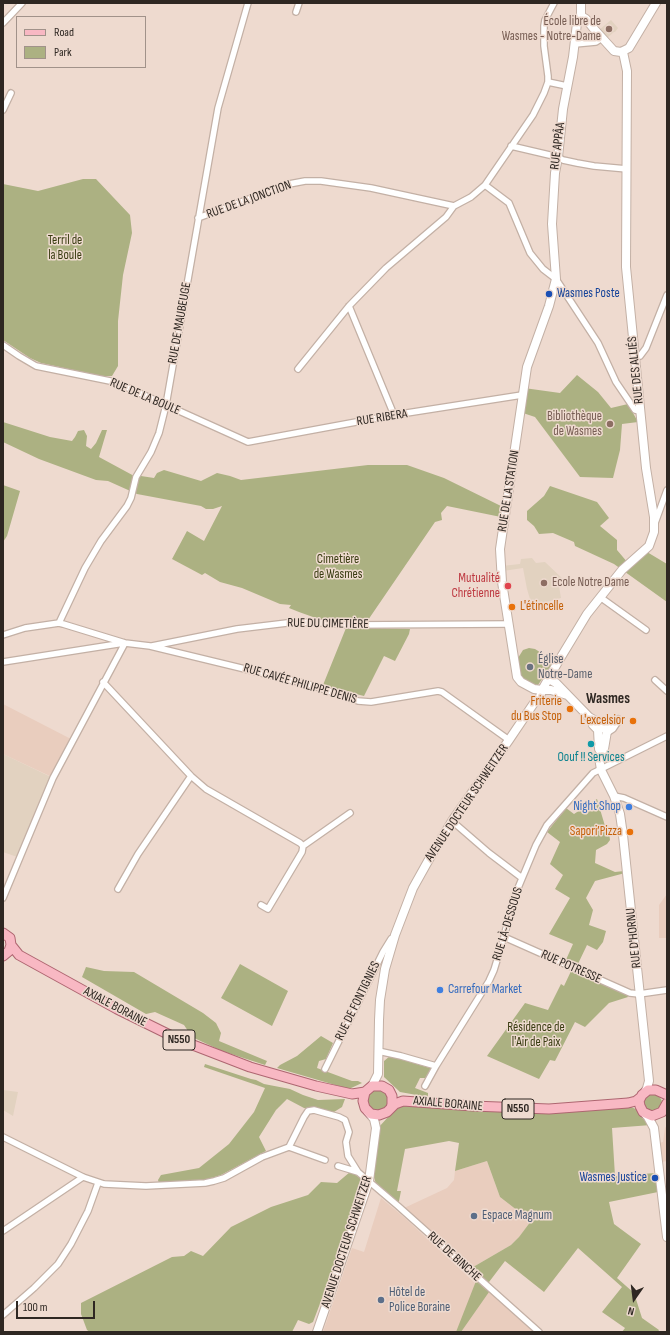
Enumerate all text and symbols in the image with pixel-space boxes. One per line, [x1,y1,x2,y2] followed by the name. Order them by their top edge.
[502,14,601,45] place label: École libre de Wasmes - Notre-Dame
[16,16,146,68] legend
[604,24,614,34] marker: École libre de Wasmes - Notre-Dame
[54,25,74,40] text: Road
[54,45,72,60] text: Park
[547,122,569,170] street label: RUE APPÂA
[205,177,293,223] street label: RUE DE LA JONCTION
[48,233,82,264] park label: Terril de la Boule
[165,281,195,365] street label: RUE DE MAUBEUGE
[557,286,620,302] place label: Wasmes Poste
[544,289,554,299] marker: Wasmes Poste
[625,335,647,405] street label: RUE DES ALLIÉS
[107,375,183,419] street label: RUE DE LA BOULE
[356,406,408,430] street label: RUE RIBERA
[547,409,602,440] place label: Bibliothèque de Wasmes
[605,419,615,429] marker: Bibliothèque de Wasmes
[495,449,523,533] street label: RUE DE LA STATION
[314,552,362,583] park label: Cimetière de Wasmes
[451,571,500,602] place label: Mutualité Chrétienne
[552,575,629,591] place label: Ecole Notre Dame
[539,578,549,588] marker: Ecole Notre Dame
[503,581,513,591] marker: Mutualité Chrétienne
[520,599,564,615] place label: L'étincelle
[507,602,517,612] marker: L'étincelle
[287,615,369,633] street label: RUE DU CIMETIÈRE
[538,652,592,683] place label: Église Notre-Dame
[242,660,358,708] street label: RUE CAVÉE PHILIPPE DENIS
[525,662,535,672] marker: Église Notre-Dame
[586,690,630,708] district label: Wasmes
[511,694,562,725] place label: Friterie du Bus Stop
[565,704,575,714] marker: Friterie du Bus Stop
[580,713,625,729] place label: L'excelsior
[628,716,638,726] marker: L'excelsior
[586,739,596,749] marker: Oouf !! Services
[422,741,512,865] street label: AVENUE DOCTEUR SCHWEITZER
[557,750,625,766] place label: Oouf !! Services
[573,799,621,815] place label: Night Shop
[624,802,634,812] marker: Night Shop
[570,824,622,840] place label: Sapori’Pizza
[625,827,635,837] marker: Sapori’Pizza
[489,885,527,963] street label: RUE LÀ-DESSOUS
[623,907,645,969] street label: RUE D'HORNU
[538,947,604,987] street label: RUE POTRESSE
[332,959,384,1043] street label: RUE DE FONTIGNIES
[448,982,522,998] place label: Carrefour Market
[81,984,149,1030] street label: AXIALE BORAINE
[435,985,445,995] marker: Carrefour Market
[507,1020,565,1051] park label: Résidence de l'Air de Paix
[163,1030,195,1050] road number: N550
[413,1093,483,1115] street label: AXIALE BORAINE
[502,1099,534,1119] road number: N550
[579,1170,647,1186] place label: Wasmes Justice
[650,1173,660,1183] marker: Wasmes Justice
[318,1174,376,1310] street label: AVENUE DOCTEUR SCHWEITZER
[482,1208,552,1224] place label: Espace Magnum
[469,1211,479,1221] marker: Espace Magnum
[424,1229,484,1285] street label: RUE DE BINCHE
[614,1279,654,1319] north arrow
[389,1285,450,1316] place label: Hôtel de Police Boraine
[18,1293,97,1319] scale bar
[376,1295,386,1305] marker: Hôtel de Police Boraine
[23,1300,48,1315] text: 100 m
[627,1304,635,1318] text: N

